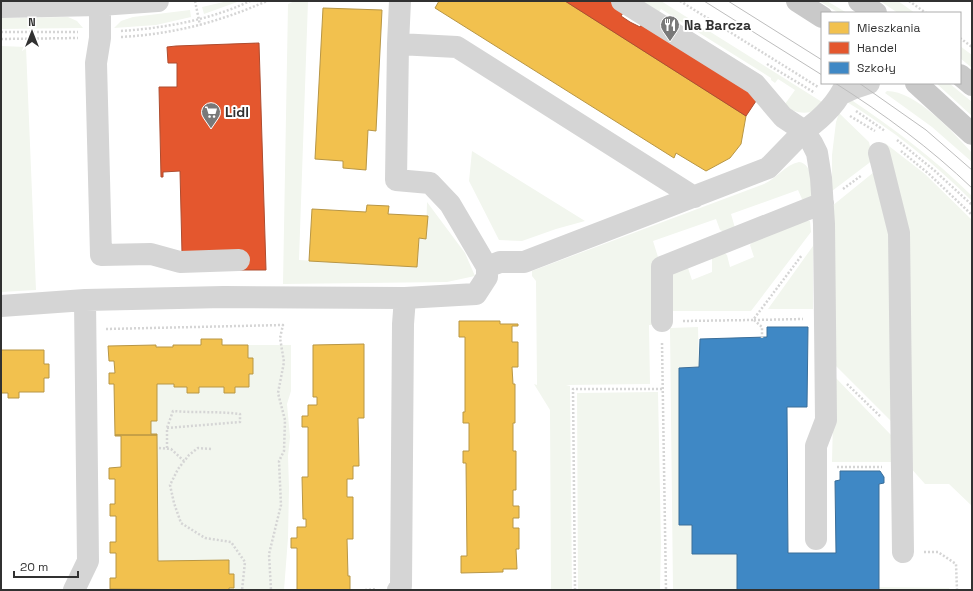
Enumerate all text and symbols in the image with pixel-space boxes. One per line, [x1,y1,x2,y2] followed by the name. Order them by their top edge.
[12,12,52,52] north arrow
[821,12,961,84] legend
[659,14,681,42] restaurant icon: Na Barcza
[28,15,36,29] text: N
[684,16,751,34] place label: Na Barcza
[857,20,921,36] text: Mieszkania
[857,40,897,56] text: Handel
[857,60,896,76] text: Szkoły
[200,101,222,129] supermarket icon: Lidl
[225,103,249,121] place label: Lidl
[14,553,78,579] scale bar
[20,559,48,575] text: 20 m

